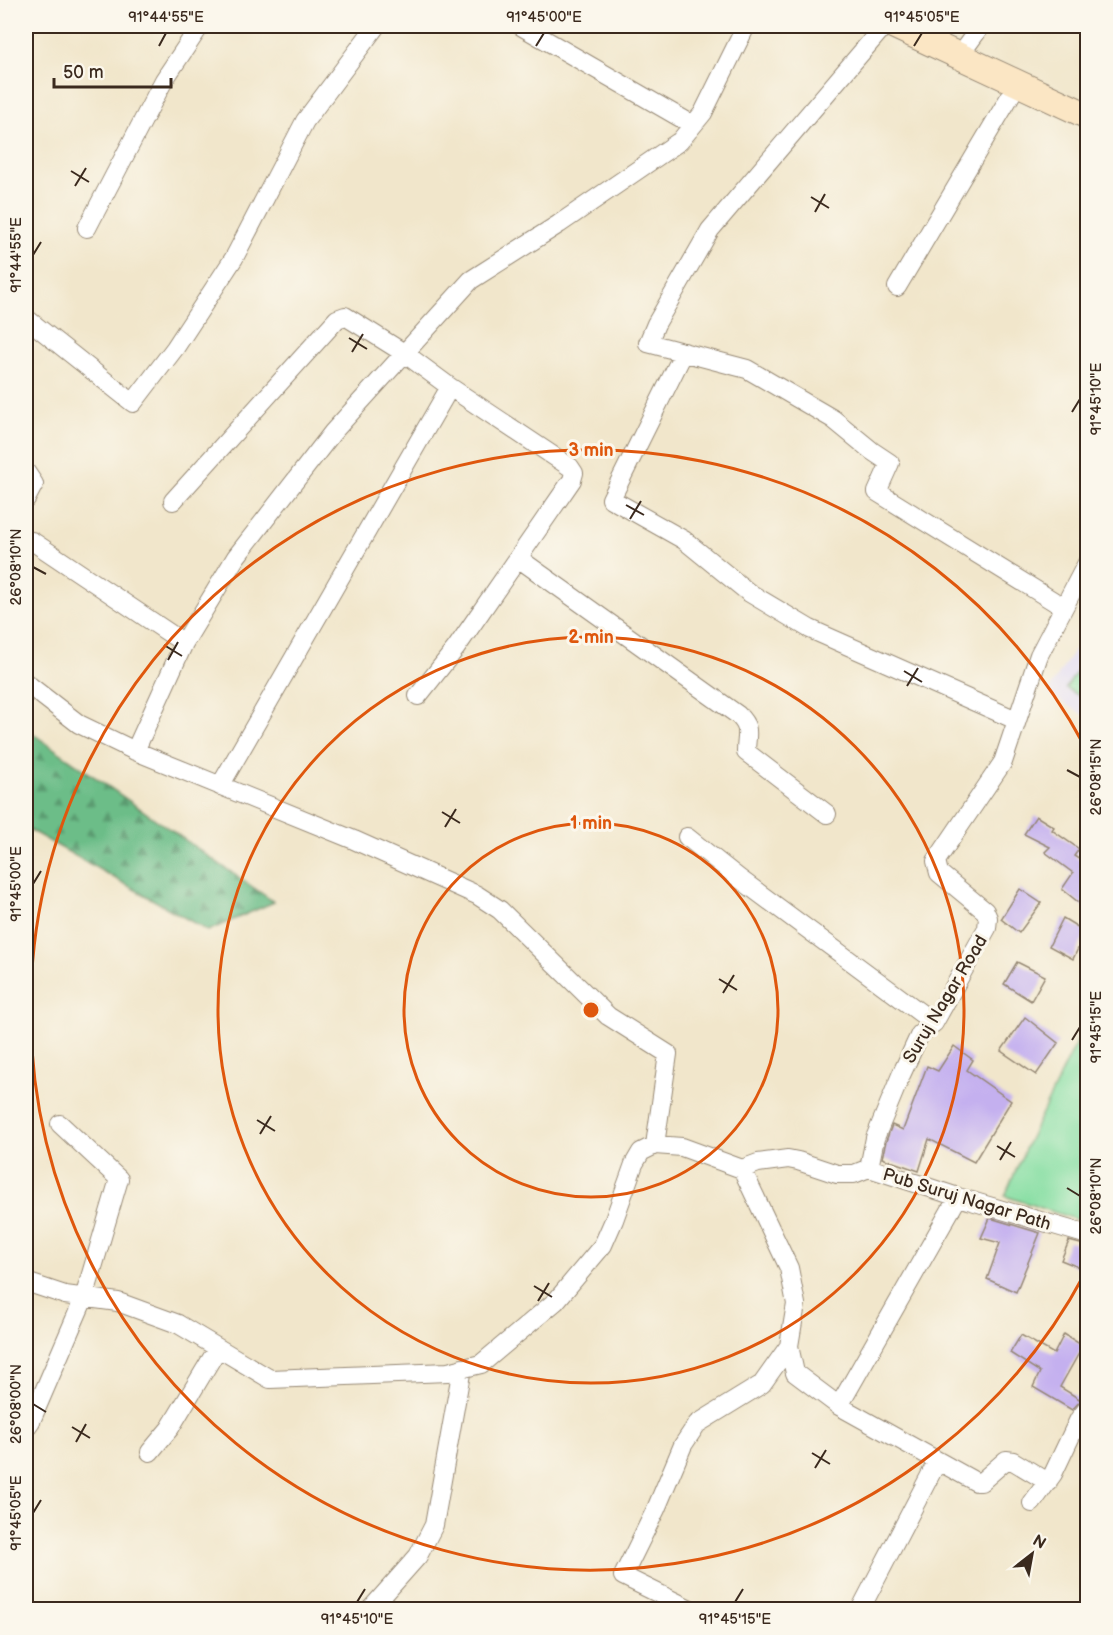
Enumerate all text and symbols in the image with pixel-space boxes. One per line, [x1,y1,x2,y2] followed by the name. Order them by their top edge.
[128,8,204,27] text: 91°44'55"E
[506,8,582,27] text: 91°45'00"E
[884,8,960,27] text: 91°45'05"E
[54,51,171,89] scale bar
[63,62,104,83] text: 50 m
[7,217,26,293] text: 91°44'55"E
[1087,363,1106,435] text: 91°45'10"E
[568,440,614,461] text: 3 min
[7,528,26,606] text: 26°08'10"N
[568,627,614,648] text: 2 min
[1087,739,1106,815] text: 26°08'15"N
[570,813,612,834] text: 1 min
[7,846,26,922] text: 91°45'00"E
[899,931,992,1067] street label: Suruj Nagar Road
[1087,991,1106,1063] text: 91°45'15"E
[581,1000,601,1020] centre of rings
[1087,1157,1106,1235] text: 26°08'10"N
[880,1164,1053,1235] street label: Pub Suruj Nagar Path
[7,1364,26,1444] text: 26°08'00"N
[7,1475,26,1551] text: 91°45'05"E
[1002,1524,1062,1584] north arrow
[1029,1531,1049,1554] text: N
[321,1610,393,1629] text: 91°45'10"E
[699,1610,771,1629] text: 91°45'15"E

